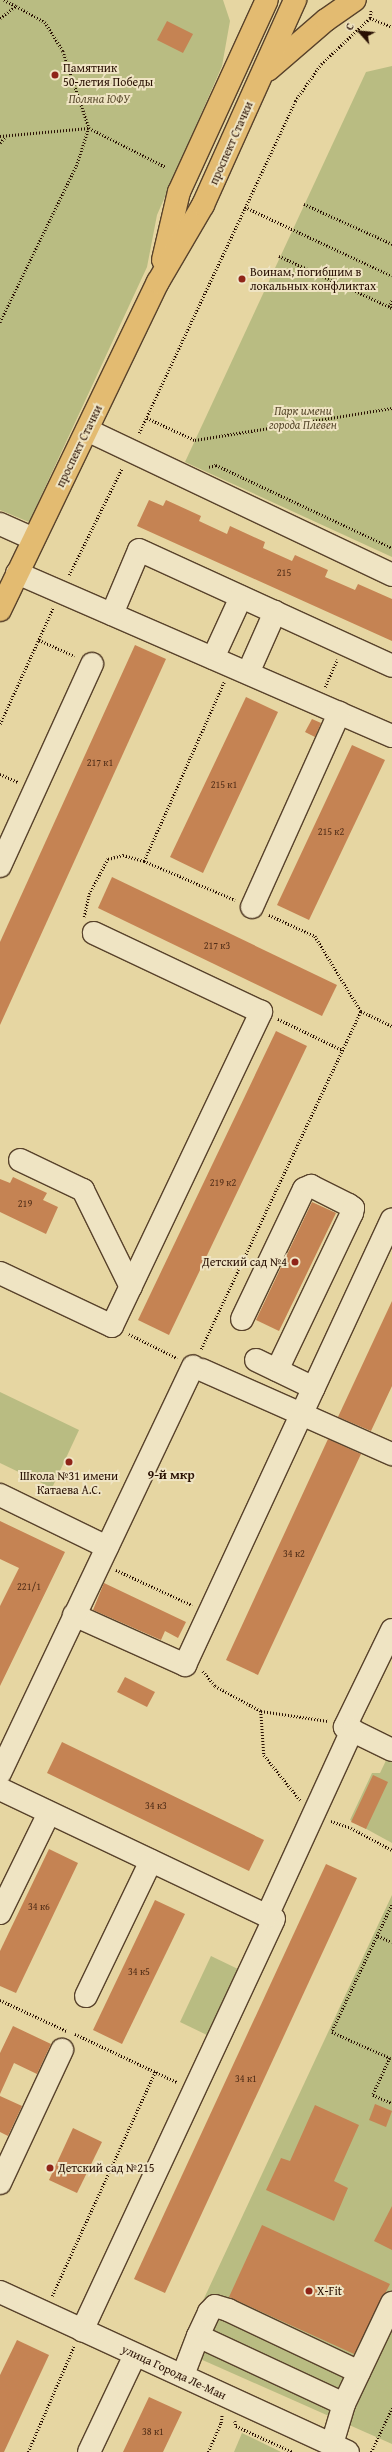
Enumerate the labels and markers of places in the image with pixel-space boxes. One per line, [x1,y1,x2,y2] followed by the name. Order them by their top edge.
[63,61,153,89] place label: Памятник 50-летия Победы
[50,70,60,80] marker: Памятник 50-летия Победы
[250,265,376,293] place label: Воинам, погибшим в локальных конфликтах
[237,274,247,284] marker: Воинам, погибшим в локальных конфликтах
[202,1255,287,1269] place label: Детский сад №4
[290,1257,300,1267] marker: Детский сад №4
[64,1457,74,1467] marker: Школа №31 имени Катаева А.С.
[20,1469,118,1497] place label: Школа №31 имени Катаева А.С.
[58,2161,154,2175] place label: Детский сад №215
[45,2163,55,2173] marker: Детский сад №215
[317,2284,342,2298] place label: X-Fit
[304,2286,314,2296] marker: X-Fit

